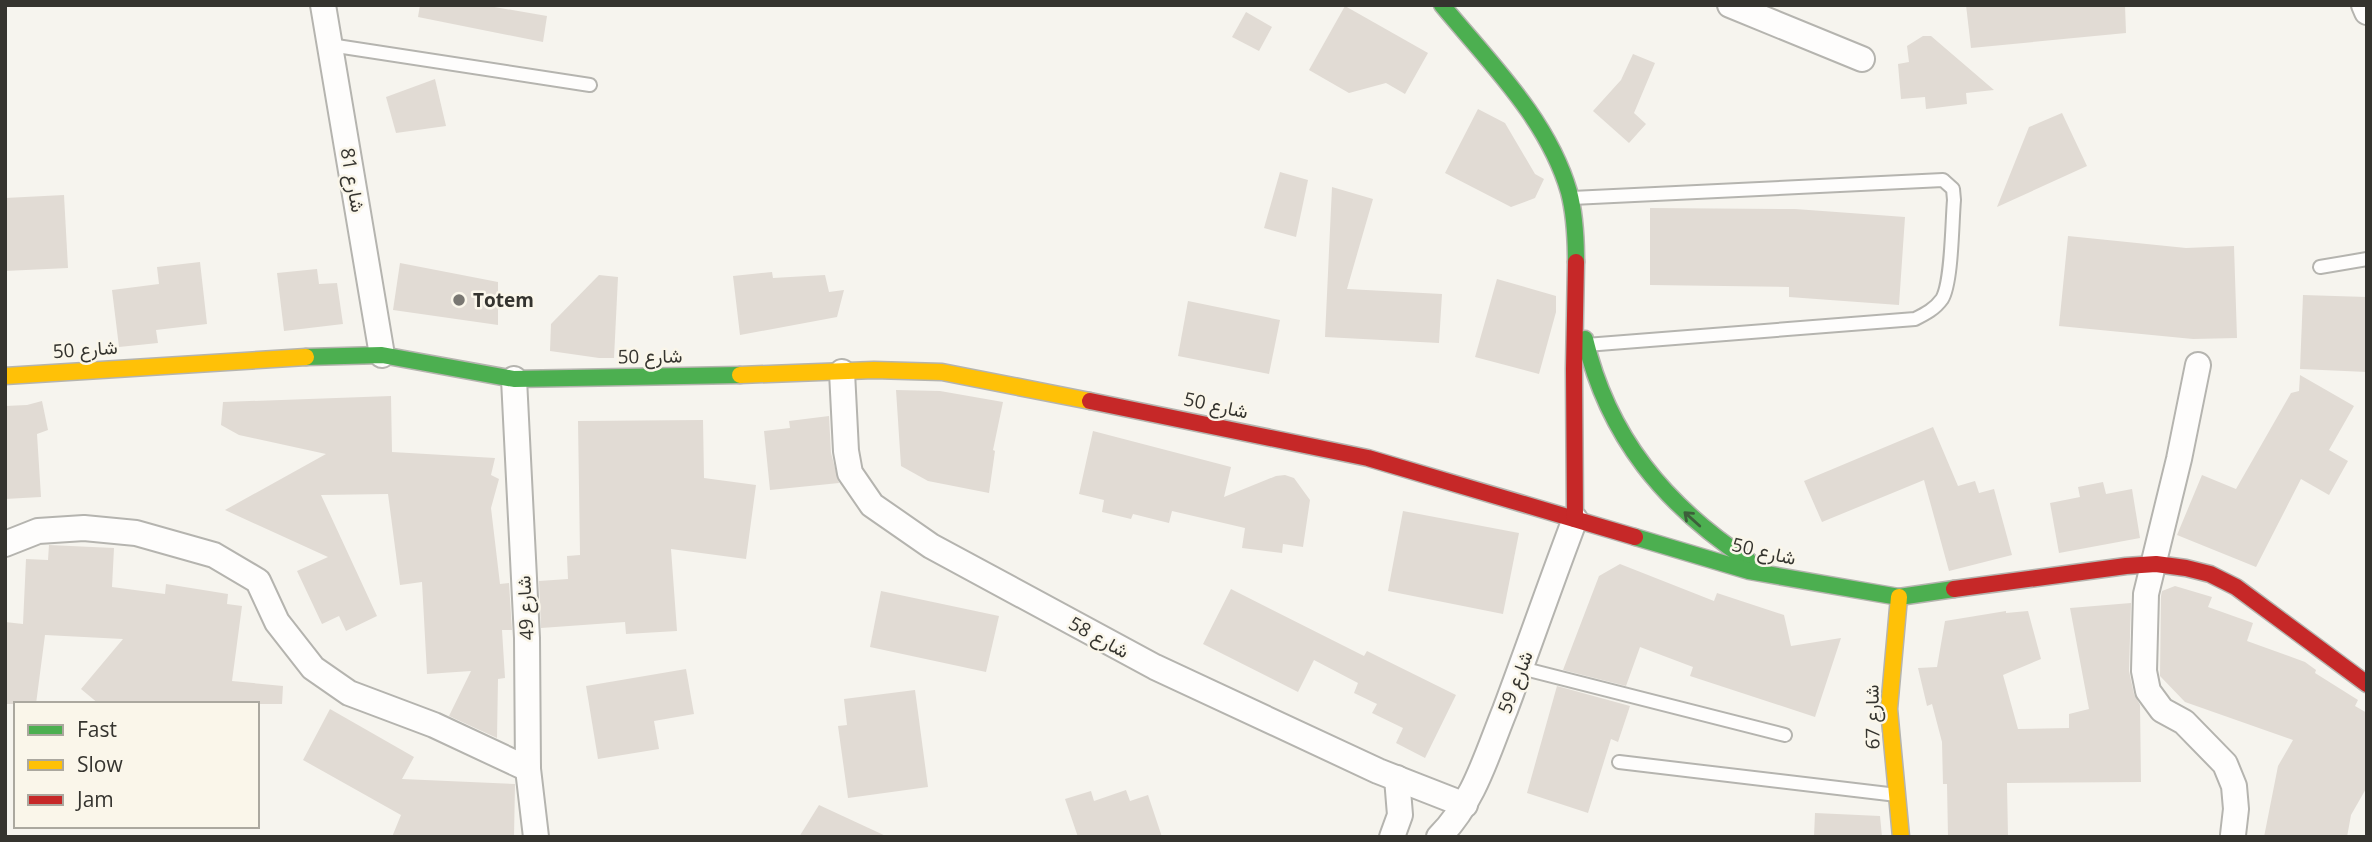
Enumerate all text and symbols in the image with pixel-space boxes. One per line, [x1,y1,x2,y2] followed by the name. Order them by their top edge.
[335,146,371,214] street label: شارع 81
[473,287,534,313] place label: Totem
[451,292,467,308] marker: Totem
[52,334,118,364] street label: شارع 50
[617,342,683,370] street label: شارع 50
[1182,386,1250,424] street label: شارع 50
[1683,511,1701,527] one-way arrow
[1729,531,1799,571] street label: شارع 50
[510,575,540,641] street label: شارع 49
[1064,610,1134,664] street label: شارع 58
[1491,647,1539,717] street label: شارع 59
[1858,684,1886,750] street label: شارع 67
[14,702,259,828] legend
[77,715,117,743] text: Fast
[77,750,123,778] text: Slow
[75,785,114,813] text: Jam

